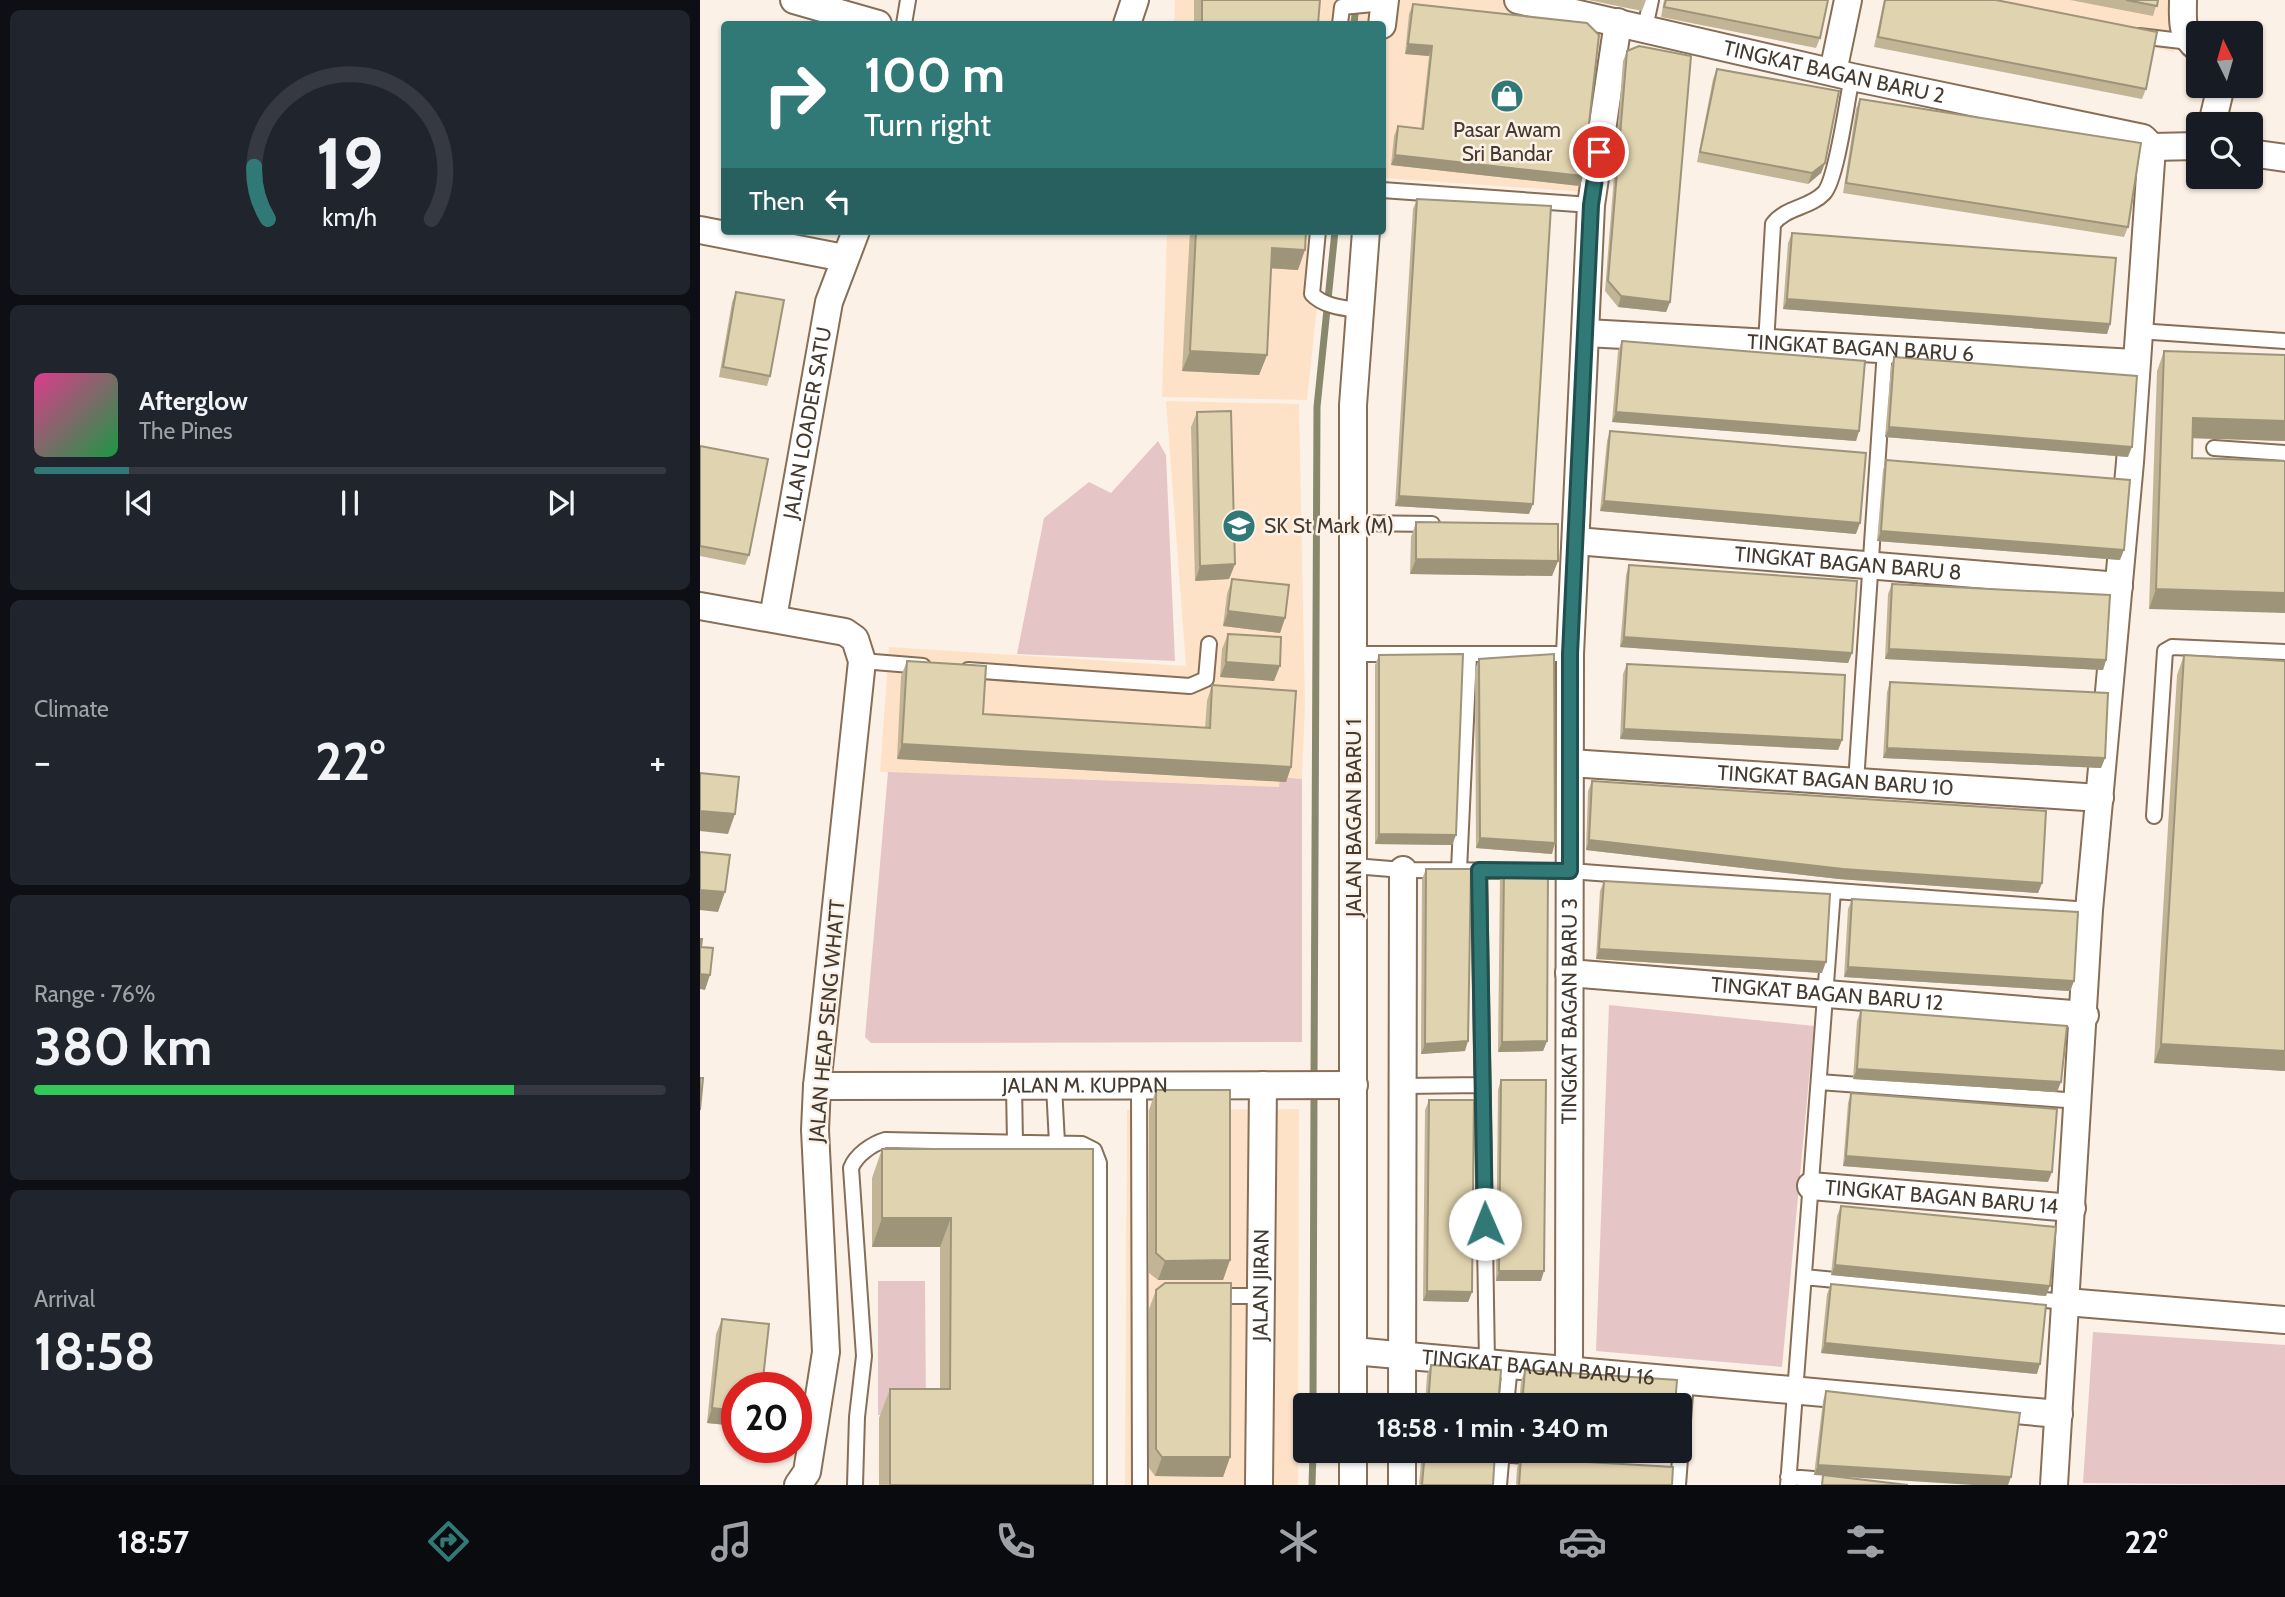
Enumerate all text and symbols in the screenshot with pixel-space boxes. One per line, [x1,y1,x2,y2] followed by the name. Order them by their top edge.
[2186,21,2263,98] north arrow
[2186,21,2263,189] map controls
[1721,35,1947,108] street label: TINGKAT BAGAN BARU 2
[864,45,1005,104] text: 100 m
[749,49,840,140] icon: right
[1488,77,1526,115] shop icon: Pasar Awam Sri Bandar
[864,105,991,144] text: Turn right
[2186,112,2263,189] button: search
[1453,117,1561,166] place label: Pasar Awam Sri Bandar
[316,119,384,207] text: 19
[1569,122,1629,182] pin
[1580,133,1618,171] icon: arrive
[819,182,857,220] icon: left
[749,185,805,217] text: Then
[323,201,377,231] text: km/h
[778,325,836,522] street label: JALAN LOADER SATU
[1747,329,1975,366] street label: TINGKAT BAGAN BARU 6
[139,385,248,417] text: Afterglow
[139,417,233,445] text: The Pines
[120,484,158,522] icon: previous
[331,484,369,522] icon: pause
[542,484,580,522] icon: next
[1220,507,1258,545] school or university icon: SK St Mark (M)
[1264,513,1394,538] place label: SK St Mark (M)
[1734,541,1963,585] street label: TINGKAT BAGAN BARU 8
[34,695,109,723] text: Climate
[1341,719,1366,918] street label: JALAN BAGAN BARU 1
[315,730,385,793] text: 22°
[34,738,51,785] text: −
[649,738,666,785] text: +
[1717,760,1954,800] street label: TINGKAT BAGAN BARU 10
[803,898,850,1144] street label: JALAN HEAP SENG WHATT
[1556,898,1582,1124] street label: TINGKAT BAGAN BARU 3
[1710,972,1944,1015] street label: TINGKAT BAGAN BARU 12
[34,980,155,1008] text: Range · 76%
[34,1015,212,1078] text: 380 km
[1001,1072,1168,1098] street label: JALAN M. KUPPAN
[1824,1174,2059,1219] street label: TINGKAT BAGAN BARU 14
[1448,1187,1522,1261] position arrow
[1247,1229,1274,1342] street label: JALAN JIRAN
[34,1285,95,1313] text: Arrival
[34,1320,155,1383] text: 18:58
[1421,1344,1656,1390] street label: TINGKAT BAGAN BARU 16
[721,1372,812,1463] speed limit sign: 20
[1377,1412,1608,1444] text: 18:58 · 1 min · 340 m
[424,1517,473,1566] icon: directions
[707,1517,756,1566] icon: music
[991,1517,1040,1566] icon: phone
[1274,1517,1323,1566] icon: climate
[1558,1517,1607,1566] icon: car
[1841,1517,1890,1566] icon: filters
[117,1522,189,1561] text: 18:57
[2125,1522,2168,1561] text: 22°

